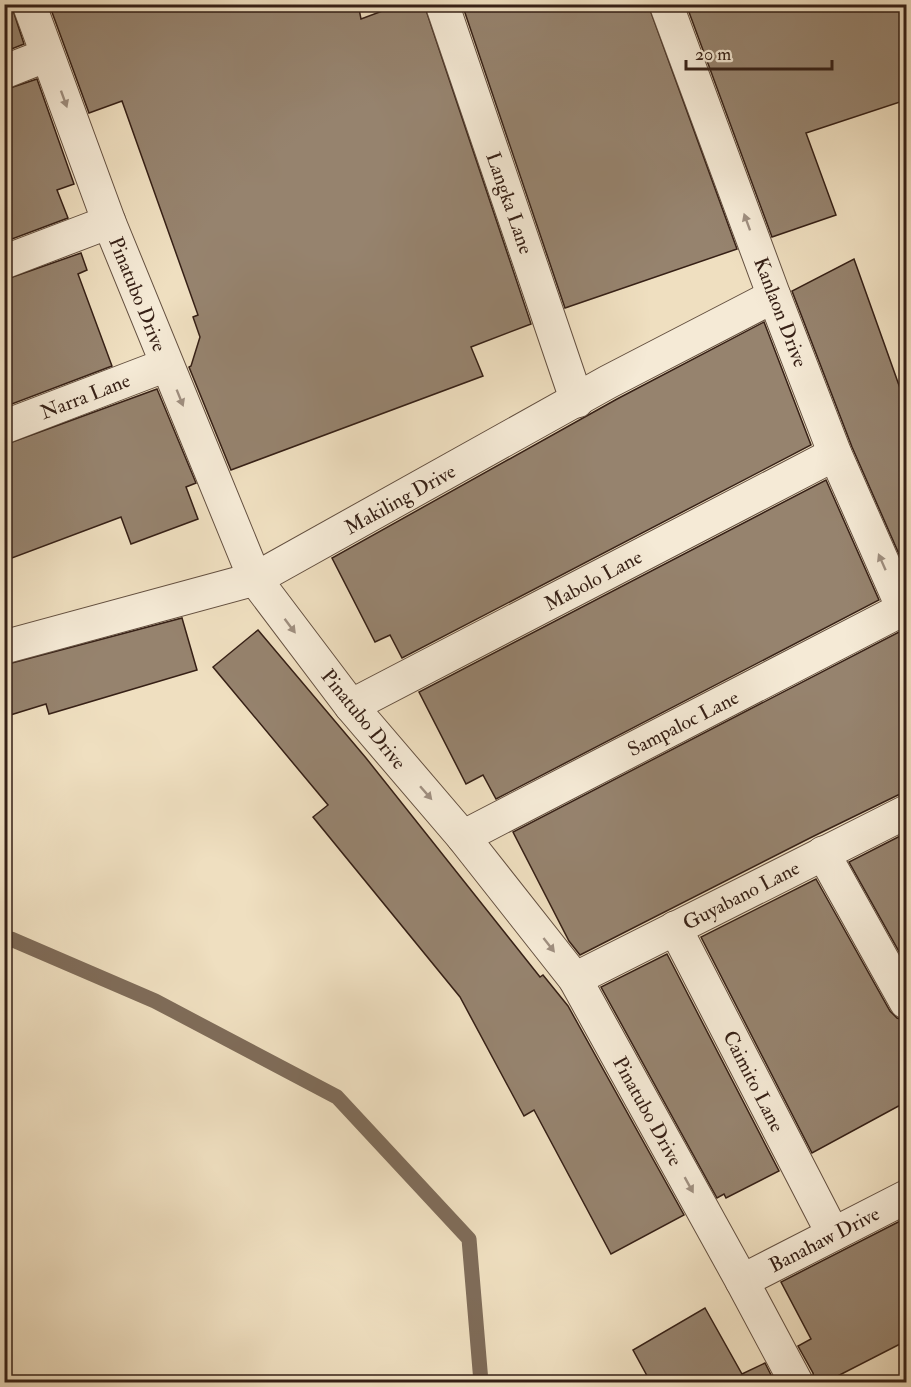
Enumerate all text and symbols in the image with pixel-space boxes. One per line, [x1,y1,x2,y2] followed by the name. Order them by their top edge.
[686,33,832,71] scale bar
[695,43,731,66] text: 20 m
[59,90,69,108] one-way arrow
[480,149,539,257] street label: Langka Lane
[741,213,751,231] one-way arrow
[103,233,172,355] street label: Pinatubo Drive
[748,254,813,371] street label: Kanlaon Drive
[37,368,134,425] street label: Narra Lane
[176,389,185,407] one-way arrow
[340,459,460,540] street label: Makiling Drive
[540,544,646,617] street label: Mabolo Lane
[877,552,887,570] one-way arrow
[284,618,296,633] one-way arrow
[316,664,412,774] street label: Pinatubo Drive
[623,685,743,763] street label: Sampaloc Lane
[419,785,432,800] one-way arrow
[679,855,804,936] street label: Guyabano Lane
[542,937,555,953] one-way arrow
[717,1026,790,1136] street label: Caimito Lane
[607,1052,688,1171] street label: Pinatubo Drive
[684,1177,694,1194] one-way arrow
[765,1201,884,1278] street label: Banahaw Drive

